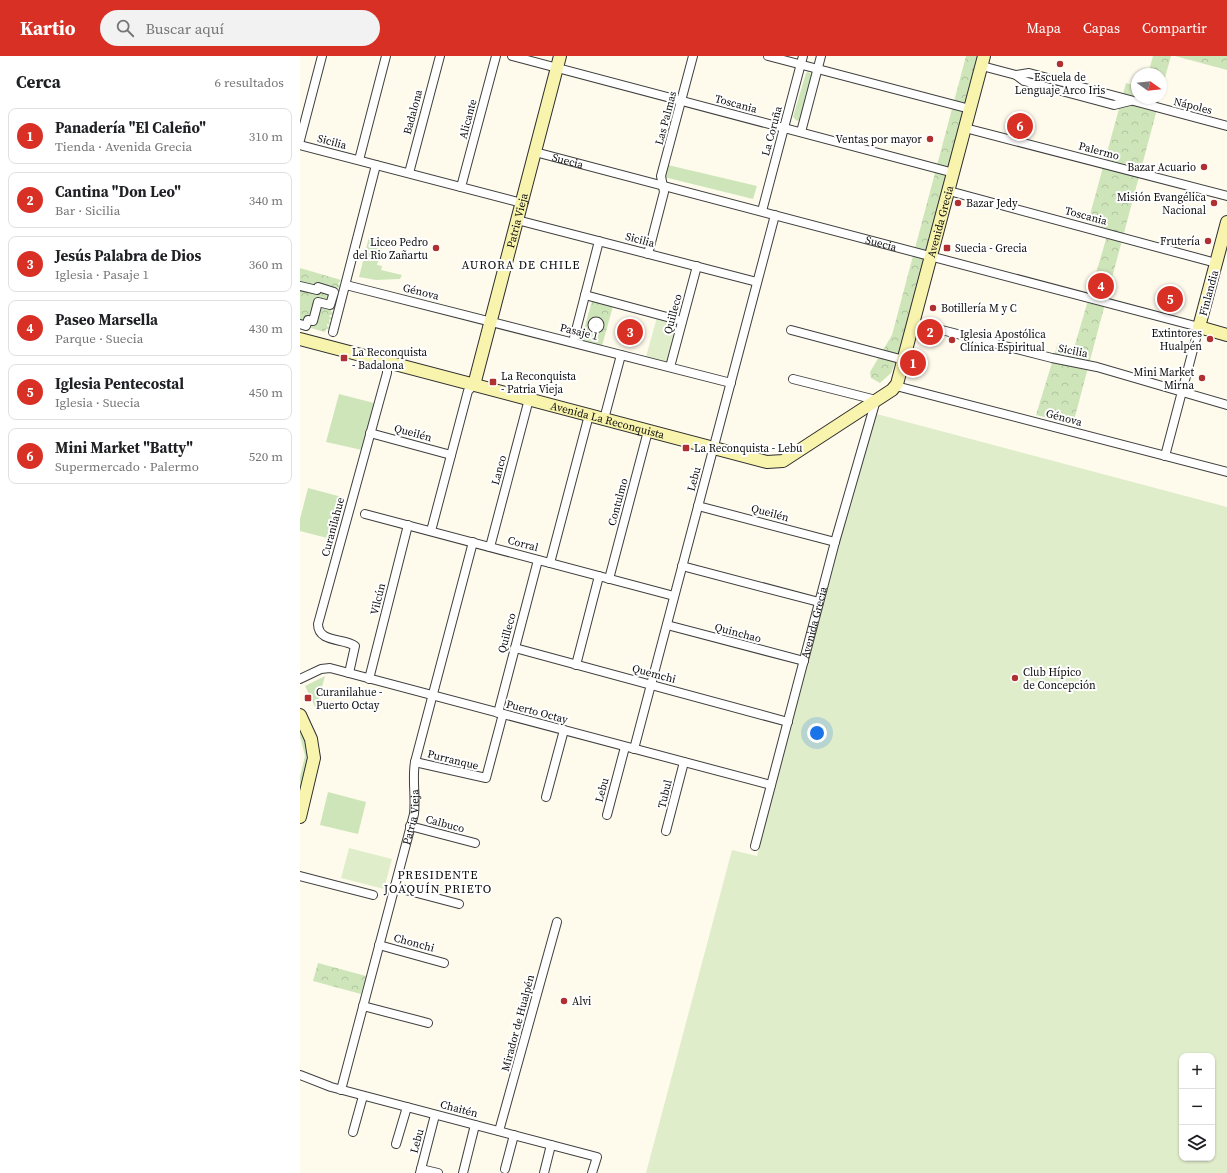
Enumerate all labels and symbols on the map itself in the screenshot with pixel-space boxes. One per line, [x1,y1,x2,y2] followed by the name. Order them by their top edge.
[1055,59,1065,69] marker: Escuela de Lenguaje Arco Iris
[1131,68,1167,104] north arrow
[1015,70,1105,98] place label: Escuela de Lenguaje Arco Iris
[400,88,426,136] street label: Badalona
[652,89,680,147] street label: Las Palmas
[713,91,759,117] street label: Toscania
[1172,94,1214,118] street label: Nápoles
[456,97,481,141] street label: Alicante
[758,104,786,158] street label: La Coruña
[1007,111,1033,141] pin: 6
[316,131,349,153] street label: Sicilia
[835,132,922,147] place label: Ventas por mayor
[925,134,935,144] marker: Ventas por mayor
[1077,138,1121,164] street label: Palermo
[551,149,586,172] street label: Suecia
[1127,160,1196,175] place label: Bazar Acuario
[1199,162,1209,172] marker: Bazar Acuario
[923,183,957,259] street label: Avenida Grecia
[1117,190,1206,218] place label: Misión Evangélica Nacional
[503,191,531,250] street label: Patria Vieja
[966,196,1018,211] place label: Bazar Jedy
[953,198,963,208] marker: Bazar Jedy
[1209,198,1219,208] marker: Misión Evangélica Nacional
[1063,203,1109,229] street label: Toscania
[624,229,657,251] street label: Sicilia
[864,232,899,255] street label: Suecia
[1160,234,1200,249] place label: Frutería
[353,235,429,263] place label: Liceo Pedro del Rio Zañartu
[1203,236,1213,246] marker: Frutería
[955,241,1028,256] place label: Suecia - Grecia
[431,243,441,253] marker: Liceo Pedro del Rio Zañartu
[942,243,952,253] marker: Suecia - Grecia
[462,257,580,273] district label: AURORA DE CHILE
[1196,268,1222,317] street label: Finlandia
[1088,271,1114,301] pin: 4
[401,280,441,304] street label: Génova
[1157,284,1183,314] pin: 5
[660,292,686,336] street label: Quilleco
[941,301,1017,316] place label: Botillería M y C
[928,303,938,313] marker: Botillería M y C
[617,317,643,347] pin: 3
[917,317,943,347] pin: 2
[558,320,600,344] street label: Pasaje 1
[1152,326,1202,354] place label: Extintores Hualpén
[960,327,1046,355] place label: Iglesia Apostólica Clínica Espiritual
[1205,334,1215,344] marker: Extintores Hualpén
[947,335,957,345] marker: Iglesia Apostólica Clínica Espiritual
[1057,341,1089,361] street label: Sicilia
[352,345,428,373] place label: La Reconquista - Badalona
[900,348,926,378] pin: 1
[339,353,349,363] marker: La Reconquista - Badalona
[1134,365,1194,393] place label: Mini Market Mirna
[501,369,577,397] place label: La Reconquista - Patria Vieja
[1197,373,1207,383] marker: Mini Market Mirna
[488,377,498,387] marker: La Reconquista - Patria Vieja
[549,398,666,442] street label: Avenida La Reconquista
[1044,406,1084,430] street label: Génova
[392,421,434,445] street label: Queilén
[694,441,803,456] place label: La Reconquista - Lebu
[681,443,691,453] marker: La Reconquista - Lebu
[488,453,510,487] street label: Lanco
[684,465,705,493] street label: Lebu
[604,476,632,528] street label: Contulmo
[318,495,348,558] street label: Curanilahue
[749,501,791,525] street label: Queilén
[506,533,540,555] street label: Corral
[367,581,389,616] street label: Vilcún
[797,585,831,660] street label: Avenida Grecia
[494,611,520,655] street label: Quilleco
[713,620,763,646] street label: Quinchao
[630,661,678,687] street label: Quemchi
[1023,665,1096,693] place label: Club Hípico de Concepción
[1010,673,1020,683] marker: Club Hípico de Concepción
[316,685,383,713] place label: Curanilahue - Puerto Octay
[303,693,313,703] marker: Curanilahue - Puerto Octay
[504,697,570,728] street label: Puerto Octay
[807,723,827,743] your location
[426,746,481,774] street label: Purranque
[592,776,613,804] street label: Lebu
[654,778,676,810] street label: Tubul
[399,789,422,846] street label: Patria Vieja
[424,812,466,836] street label: Calbuco
[383,867,492,897] district label: PRESIDENTE JOAQUÍN PRIETO
[392,930,436,956] street label: Chonchi
[498,973,538,1073] street label: Mirador de Hualpén
[572,994,591,1009] place label: Alvi
[559,996,569,1006] marker: Alvi
[439,1097,480,1121] street label: Chaitén
[407,1127,428,1155] street label: Lebu

